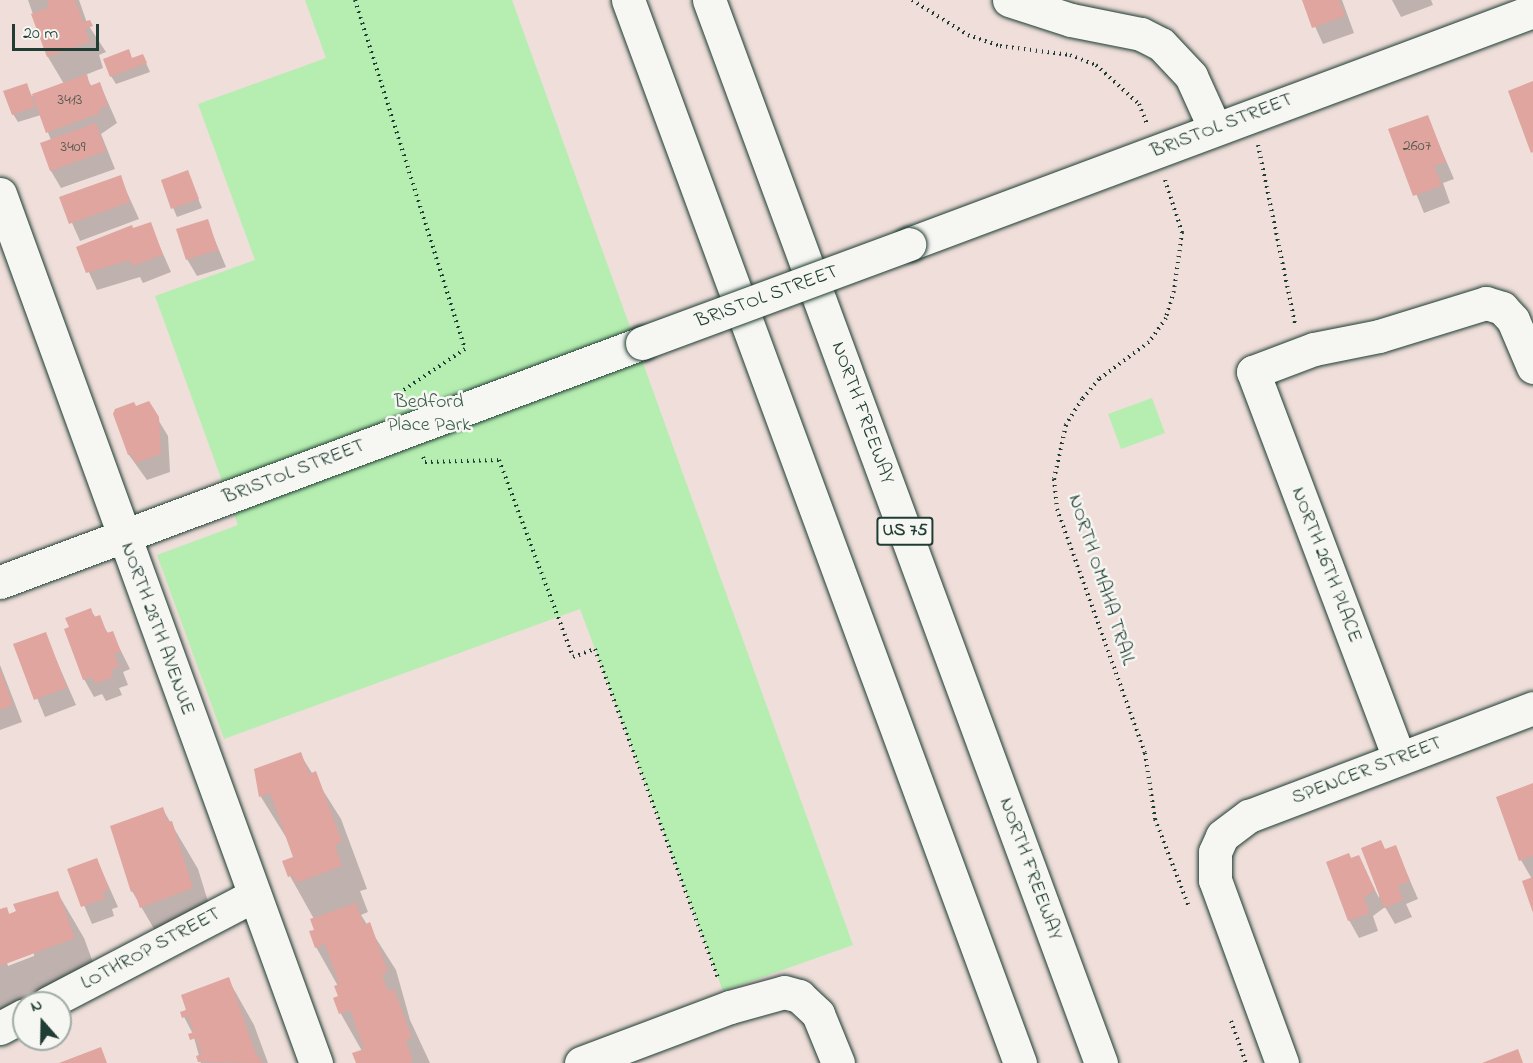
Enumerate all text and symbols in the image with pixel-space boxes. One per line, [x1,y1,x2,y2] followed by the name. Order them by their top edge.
[15,12,102,50] scale bar
[23,21,58,47] text: 20 m
[1148,88,1296,164] street label: BRISTOL STREET
[58,90,82,110] house number: 3413
[1403,136,1431,156] house number: 2607
[61,137,85,157] house number: 3409
[692,260,842,334] street label: BRISTOL STREET
[825,338,899,488] street label: NORTH FREEWAY
[387,390,471,437] park label: Bedford Place Park
[220,434,368,510] street label: BRISTOL STREET
[1285,484,1367,646] street label: NORTH 26TH PLACE
[1062,492,1140,668] street label: NORTH OMAHA TRAIL
[875,516,935,546] road number: US 75
[115,539,199,719] street label: NORTH 28TH AVENUE
[1288,731,1446,811] street label: SPENCER STREET
[993,794,1067,944] street label: NORTH FREEWAY
[77,902,225,996] street label: LOTHROP STREET
[12,991,72,1051] north arrow
[27,993,46,1019] text: N

